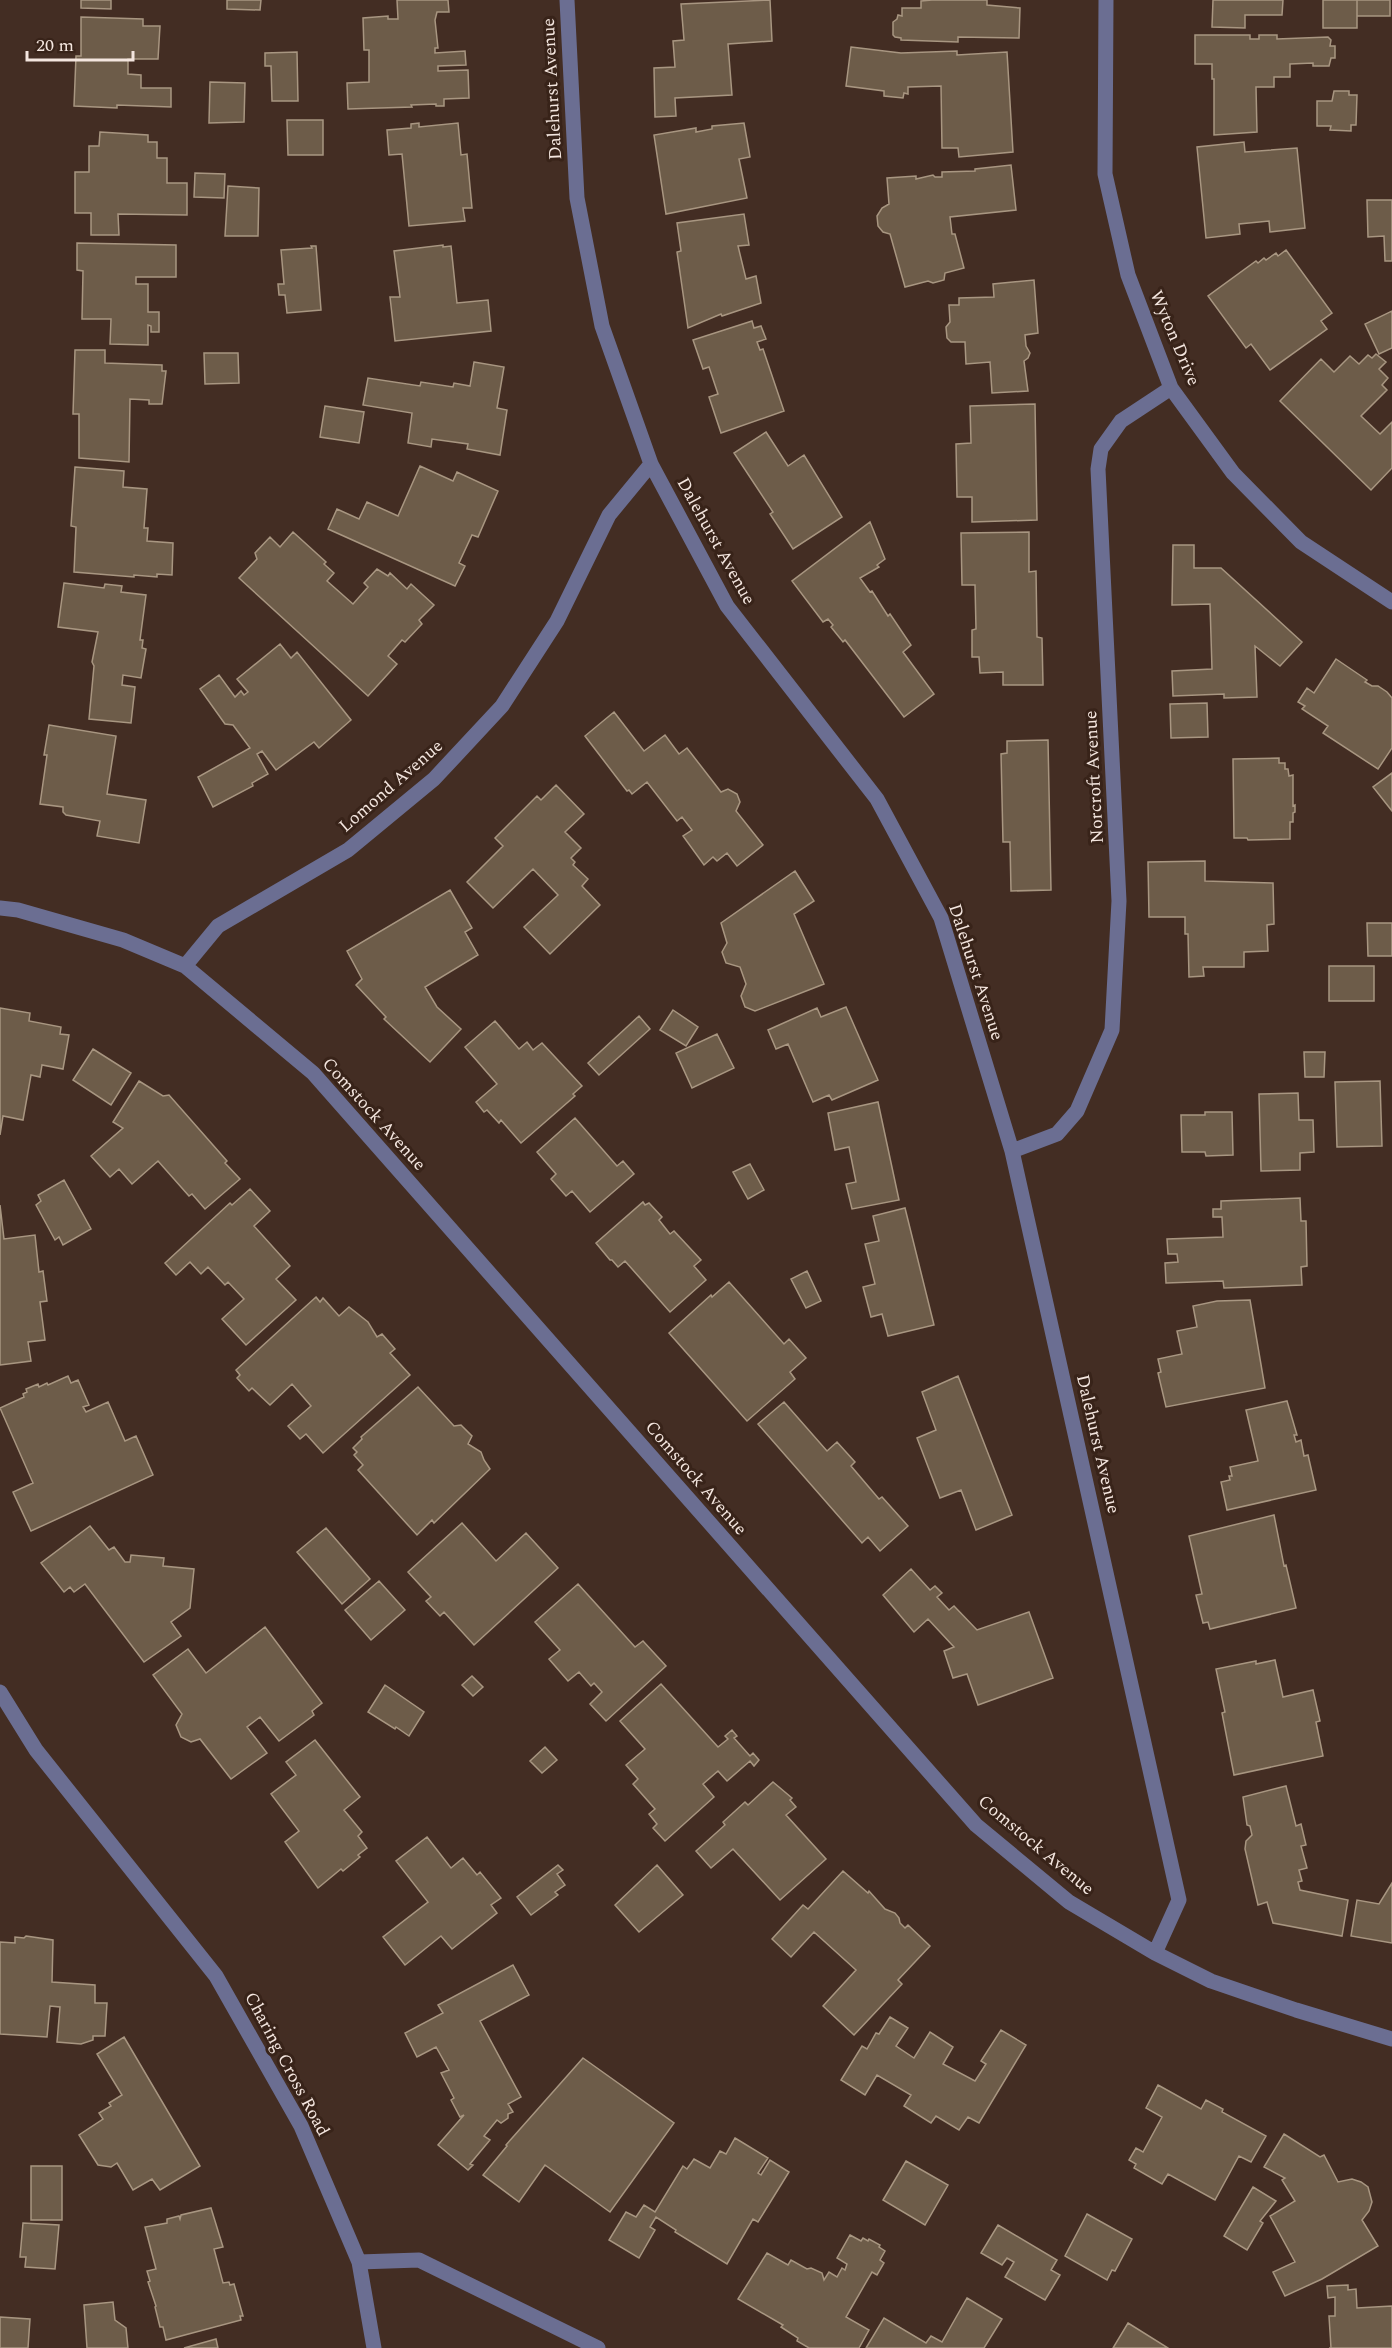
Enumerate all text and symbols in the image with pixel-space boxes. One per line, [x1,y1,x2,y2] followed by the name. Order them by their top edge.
[535,17,569,161] street label: Dalehurst Avenue
[27,24,134,62] scale bar
[36,32,74,59] text: 20 m
[1143,286,1207,390] street label: Wyton Drive
[670,472,762,610] street label: Dalehurst Avenue
[1077,710,1111,844] street label: Norcroft Avenue
[333,733,449,839] street label: Lomond Avenue
[941,900,1011,1044] street label: Dalehurst Avenue
[316,1051,432,1177] street label: Comstock Avenue
[1069,1372,1127,1516] street label: Dalehurst Avenue
[638,1415,754,1541] street label: Comstock Avenue
[972,1788,1100,1902] street label: Comstock Avenue
[237,1987,337,2141] street label: Charing Cross Road

